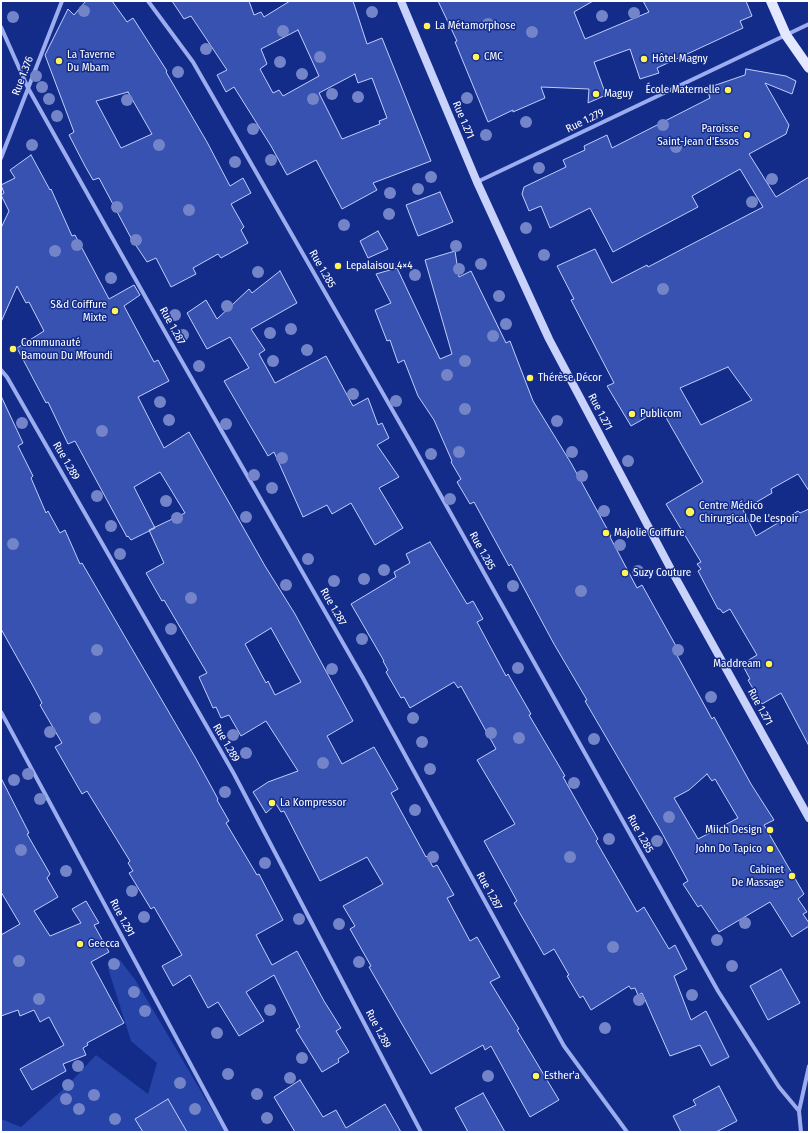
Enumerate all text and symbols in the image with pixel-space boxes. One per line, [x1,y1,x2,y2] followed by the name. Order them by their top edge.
[435,19,516,33] place label: La Métamorphose
[422,21,432,31] marker: La Métamorphose
[67,48,115,74] place label: La Taverne Du Mbam
[484,50,503,64] place label: CMC
[471,52,481,62] marker: CMC
[652,52,708,66] place label: Hôtel Magny
[9,54,37,98] street label: Rue 1.376
[639,54,649,64] marker: Hôtel Magny
[54,56,64,66] marker: La Taverne Du Mbam
[646,83,720,97] place label: École Maternelle
[723,85,733,95] marker: École Maternelle
[604,87,633,101] place label: Maguy
[591,89,601,99] marker: Maguy
[449,99,477,141] street label: Rue 1.271
[564,106,606,136] street label: Rue 1.279
[657,122,739,148] place label: Paroisse Saint-Jean d'Essos
[742,130,752,140] marker: Paroisse Saint-Jean d'Essos
[306,248,338,290] street label: Rue 1.285
[346,259,413,273] place label: Lepalaisou 4×4
[333,261,343,271] marker: Lepalaisou 4×4
[50,298,107,324] place label: S&d Coiffure Mixte
[156,305,188,347] street label: Rue 1.287
[110,306,120,316] marker: S&d Coiffure Mixte
[21,336,113,362] place label: Communauté Bamoun Du Mfoundi
[8,344,18,354] marker: Communauté Bamoun Du Mfoundi
[538,371,602,385] place label: Thérèse Décor
[525,373,535,383] marker: Thérèse Décor
[585,391,615,433] street label: Rue 1.271
[640,407,682,421] place label: Publicom
[627,409,637,419] marker: Publicom
[50,440,82,482] street label: Rue 1.289
[699,499,798,525] place label: Centre Médico Chirurgical De L'espoir
[684,506,696,518] marker: Centre Médico Chirurgical De L'espoir
[614,526,685,540] place label: Majolie Coiffure
[601,528,611,538] marker: Majolie Coiffure
[466,530,498,572] street label: Rue 1.285
[633,566,691,580] place label: Suzy Couture
[620,568,630,578] marker: Suzy Couture
[317,586,349,628] street label: Rue 1.287
[713,657,761,671] place label: Maddream
[764,659,774,669] marker: Maddream
[745,686,775,728] street label: Rue 1.271
[210,722,242,764] street label: Rue 1.289
[280,796,346,810] place label: La Kompressor
[267,798,277,808] marker: La Kompressor
[624,813,656,855] street label: Rue 1.285
[705,823,762,837] place label: Miich Design
[765,825,775,835] marker: Miich Design
[695,842,762,856] place label: John Do Tapico
[765,844,775,854] marker: John Do Tapico
[732,863,784,889] place label: Cabinet De Massage
[473,870,505,912] street label: Rue 1.287
[787,871,797,881] marker: Cabinet De Massage
[107,897,137,939] street label: Rue 1.291
[88,937,120,951] place label: Geecca
[75,939,85,949] marker: Geecca
[362,1007,394,1051] street label: Rue 1.289
[544,1069,580,1083] place label: Esther'a
[531,1071,541,1081] marker: Esther'a

